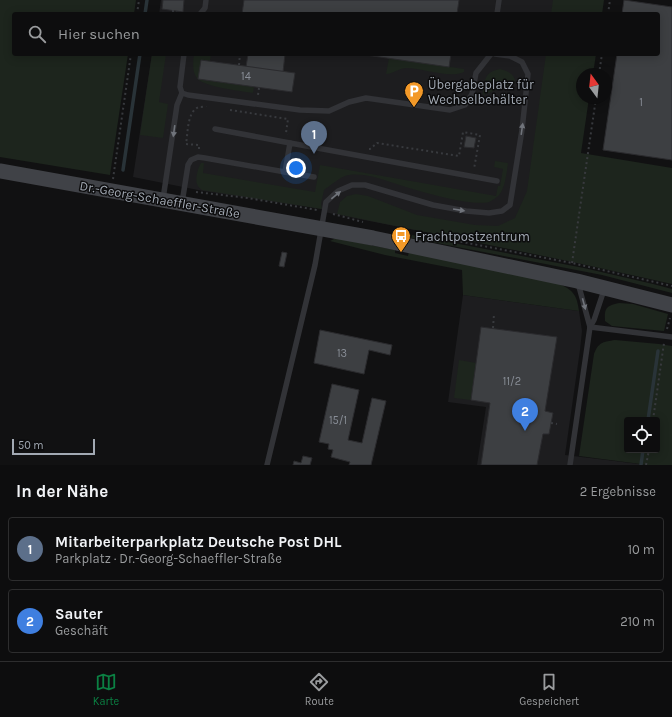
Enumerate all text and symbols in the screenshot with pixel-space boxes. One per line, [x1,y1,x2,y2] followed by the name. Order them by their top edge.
[12,12,660,56] search box
[26,23,48,45] icon: search
[58,25,140,43] text: Hier suchen
[576,68,612,104] north arrow
[241,70,251,83] house number: 14
[428,76,534,107] place label: Übergabeplatz für Wechselbehälter
[403,80,425,108] parking icon: Übergabeplatz für Wechselbehälter
[639,96,643,109] house number: 1
[301,121,327,154] pin: 1
[519,123,525,135] one-way arrow
[171,125,177,137] one-way arrow
[286,158,306,178] your location
[79,178,242,221] street label: Dr.-Georg-Schaeffler-Straße
[330,190,341,199] one-way arrow
[453,207,466,213] one-way arrow
[390,225,412,253] bus stop icon: Frachtpostzentrum
[415,229,530,244] place label: Frachtpostzentrum
[581,298,587,310] one-way arrow
[337,347,347,360] house number: 13
[503,375,521,388] house number: 11/2
[512,398,538,431] pin: 2
[329,414,347,427] house number: 15/1
[624,417,660,453] map controls
[624,417,660,453] button: locate
[12,437,95,456] scale bar
[18,439,44,452] text: 50 m
[16,481,108,501] text: In der Nähe
[580,484,656,499] text: 2 Ergebnisse
[55,533,341,551] text: Mitarbeiterparkplatz Deutsche Post DHL
[28,542,32,557] text: 1
[628,542,655,557] text: 10 m
[55,551,282,566] text: Parkplatz · Dr.-Georg-Schaeffler-Straße
[55,605,103,623] text: Sauter
[26,614,34,629] text: 2
[620,614,655,629] text: 210 m
[55,623,108,638] text: Geschäft
[93,671,119,708] tab: Karte
[305,671,334,708] tab: Route
[519,671,579,708] tab: Gespeichert

